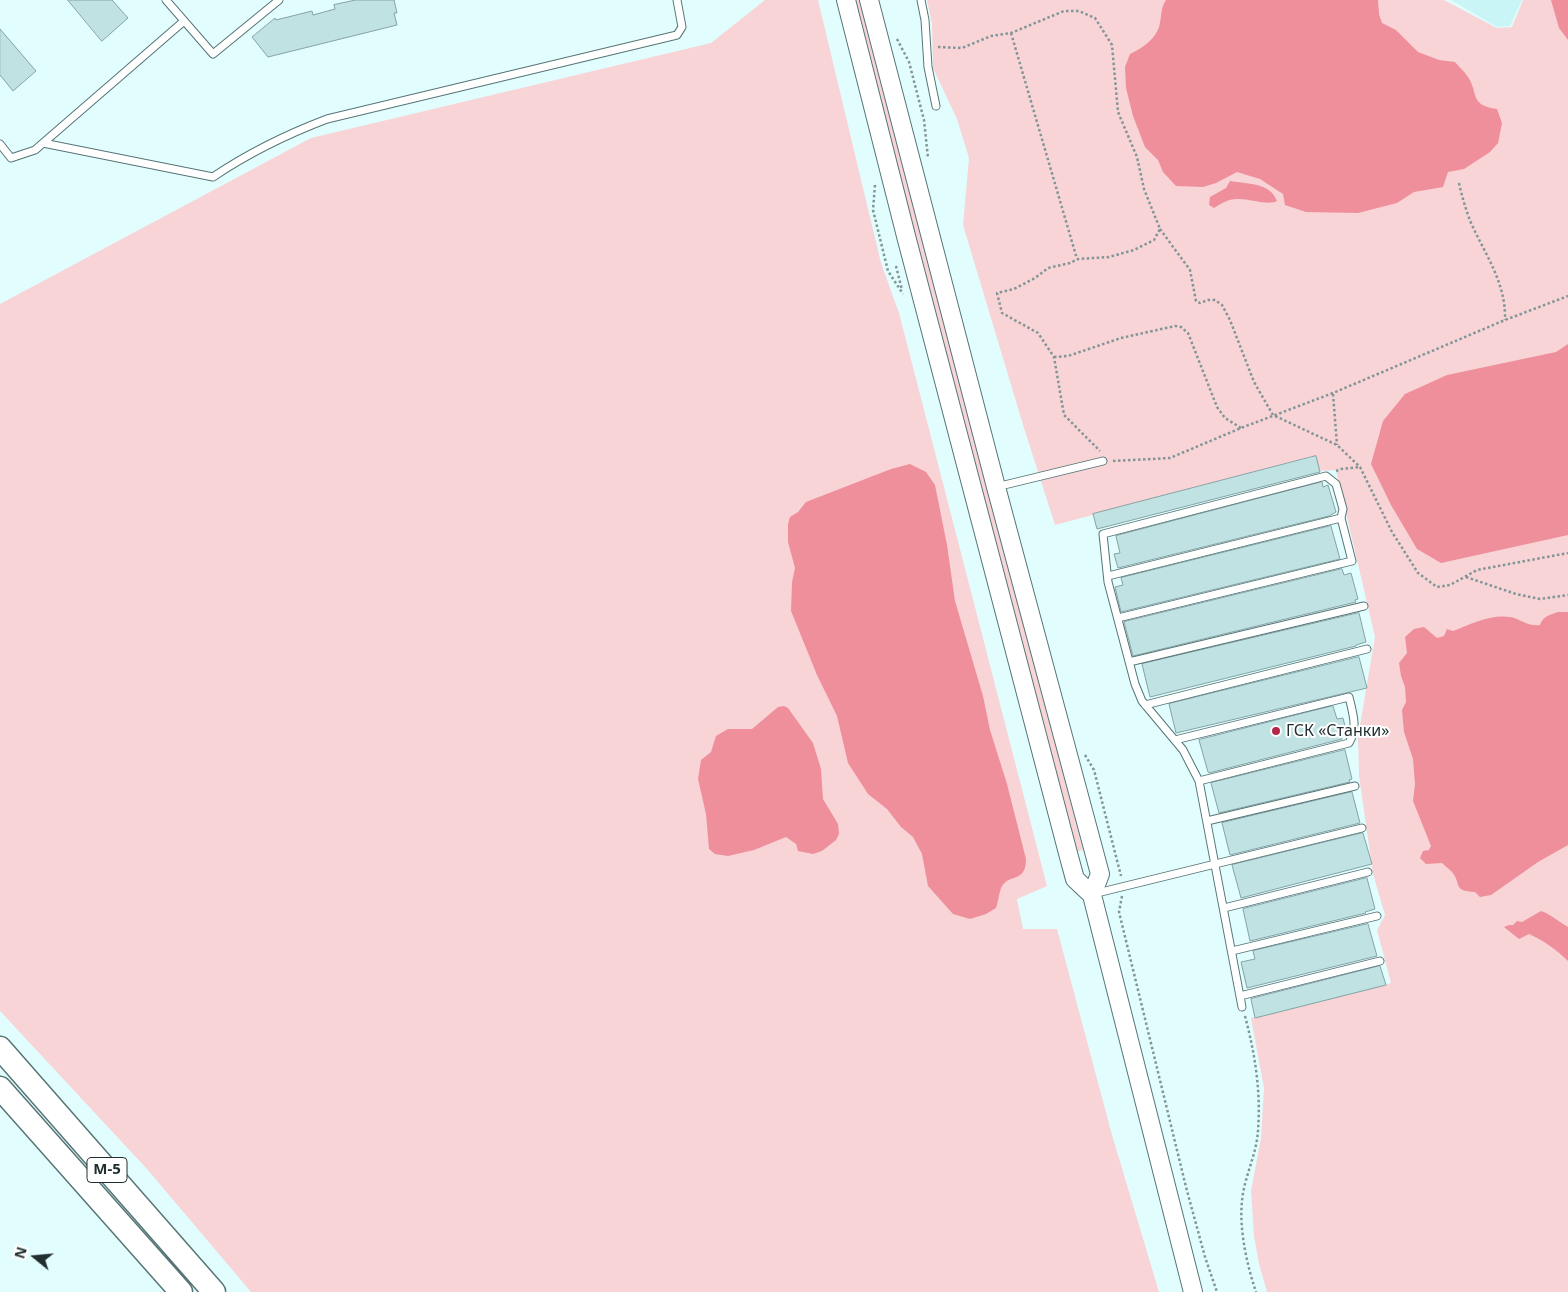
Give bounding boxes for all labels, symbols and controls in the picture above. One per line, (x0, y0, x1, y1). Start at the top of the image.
place label: ГСК «Станки» (1286, 721, 1389, 741)
marker: ГСК «Станки» (1270, 725, 1282, 737)
road number: М-5 (87, 1158, 127, 1182)
north arrow (10, 1232, 60, 1282)
text: N (9, 1244, 31, 1261)

